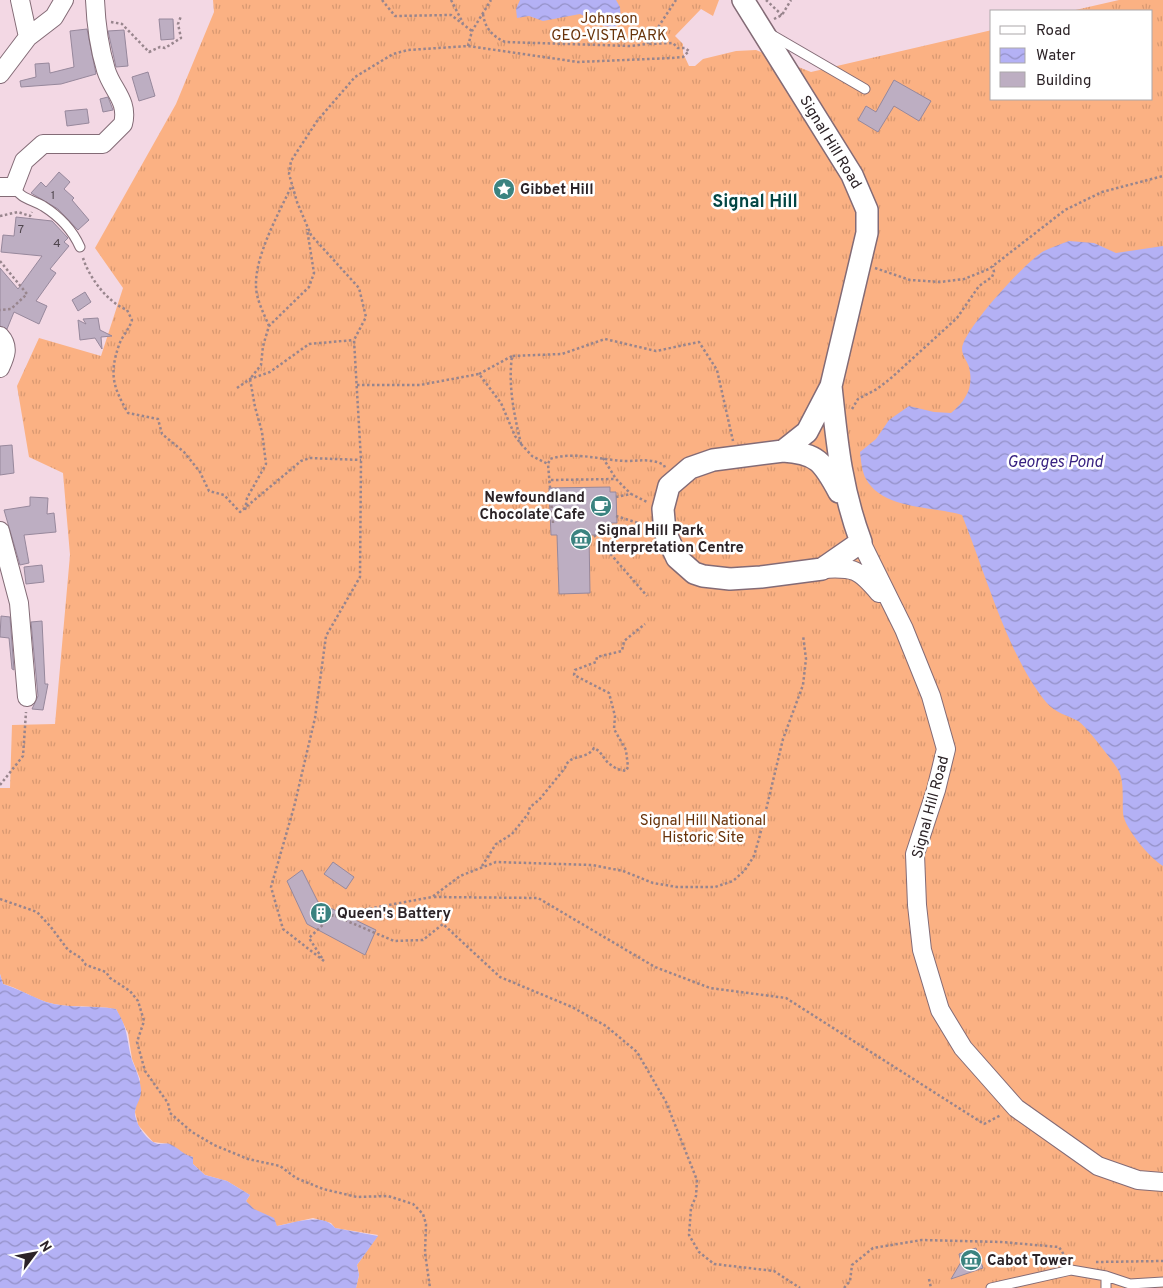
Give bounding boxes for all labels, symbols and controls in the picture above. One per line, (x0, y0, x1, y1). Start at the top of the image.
park label: Johnson GEO-VISTA PARK (551, 10, 667, 46)
legend (990, 10, 1153, 100)
text: Road (1036, 22, 1071, 41)
text: Water (1036, 47, 1076, 66)
text: Building (1036, 72, 1091, 91)
street label: Signal Hill Road (794, 93, 865, 193)
place icon: Gibbet Hill (492, 177, 516, 201)
place label: Gibbet Hill (520, 181, 594, 200)
house number: 1 (51, 188, 55, 204)
district label: Signal Hill (712, 191, 798, 214)
house number: 7 (18, 222, 24, 238)
house number: 4 (53, 236, 61, 252)
water label: Georges Pond (1007, 453, 1104, 473)
place label: Newfoundland Chocolate Cafe (479, 489, 585, 525)
cafe icon: Newfoundland Chocolate Cafe (589, 494, 613, 518)
place label: Signal Hill Park Interpretation Centre (597, 522, 744, 558)
museum icon: Signal Hill Park Interpretation Centre (569, 527, 593, 551)
street label: Signal Hill Road (909, 754, 954, 861)
park label: Signal Hill National Historic Site (640, 812, 766, 848)
building icon: Queen's Battery (309, 901, 333, 925)
place label: Queen's Battery (337, 905, 452, 924)
north arrow (10, 1228, 60, 1278)
text: N (35, 1238, 55, 1256)
museum icon: Cabot Tower (959, 1248, 983, 1272)
place label: Cabot Tower (987, 1252, 1074, 1271)

